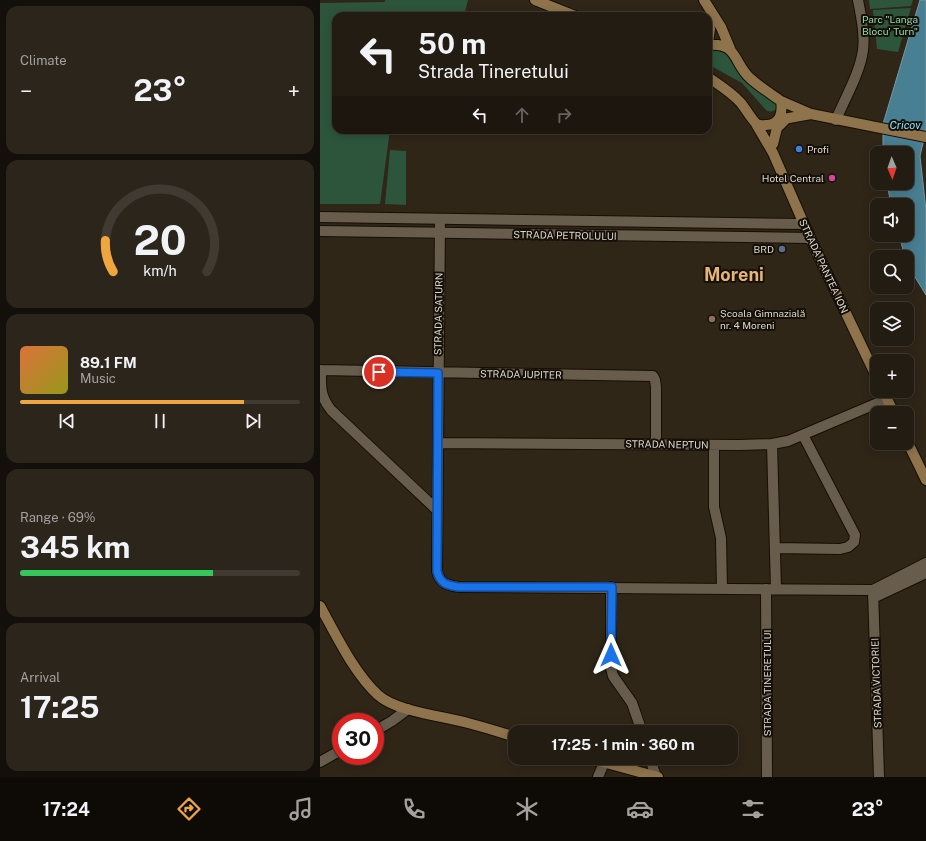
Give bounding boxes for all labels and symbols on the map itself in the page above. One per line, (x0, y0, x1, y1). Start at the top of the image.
park label: Parc "Langa Blocu' Turn" (862, 13, 918, 37)
water label: Cricov (889, 119, 921, 131)
place label: Profi (807, 143, 829, 155)
marker: Profi (794, 144, 804, 154)
north arrow (870, 146, 914, 190)
place label: Hotel Central (762, 172, 824, 184)
marker: Hotel Central (827, 173, 837, 183)
street label: STRADA PANTEA ION (797, 217, 851, 315)
street label: STRADA PETROLULUI (513, 228, 617, 242)
place label: BRD (754, 243, 774, 255)
marker: BRD (777, 244, 787, 254)
district label: Moreni (704, 264, 764, 285)
street label: STRADA SATURN (431, 273, 445, 355)
place label: Școala Gimnazială nr. 4 Moreni (720, 307, 805, 331)
marker: Școala Gimnazială nr. 4 Moreni (707, 314, 717, 324)
pin (362, 355, 396, 389)
street label: STRADA JUPITER (480, 367, 562, 381)
street label: STRADA NEPTUN (625, 437, 709, 451)
street label: STRADA TINERETULUI (761, 630, 773, 736)
position arrow (590, 634, 632, 676)
street label: STRADA VICTORIEI (868, 638, 884, 728)
speed limit sign: 30 (332, 713, 384, 765)

